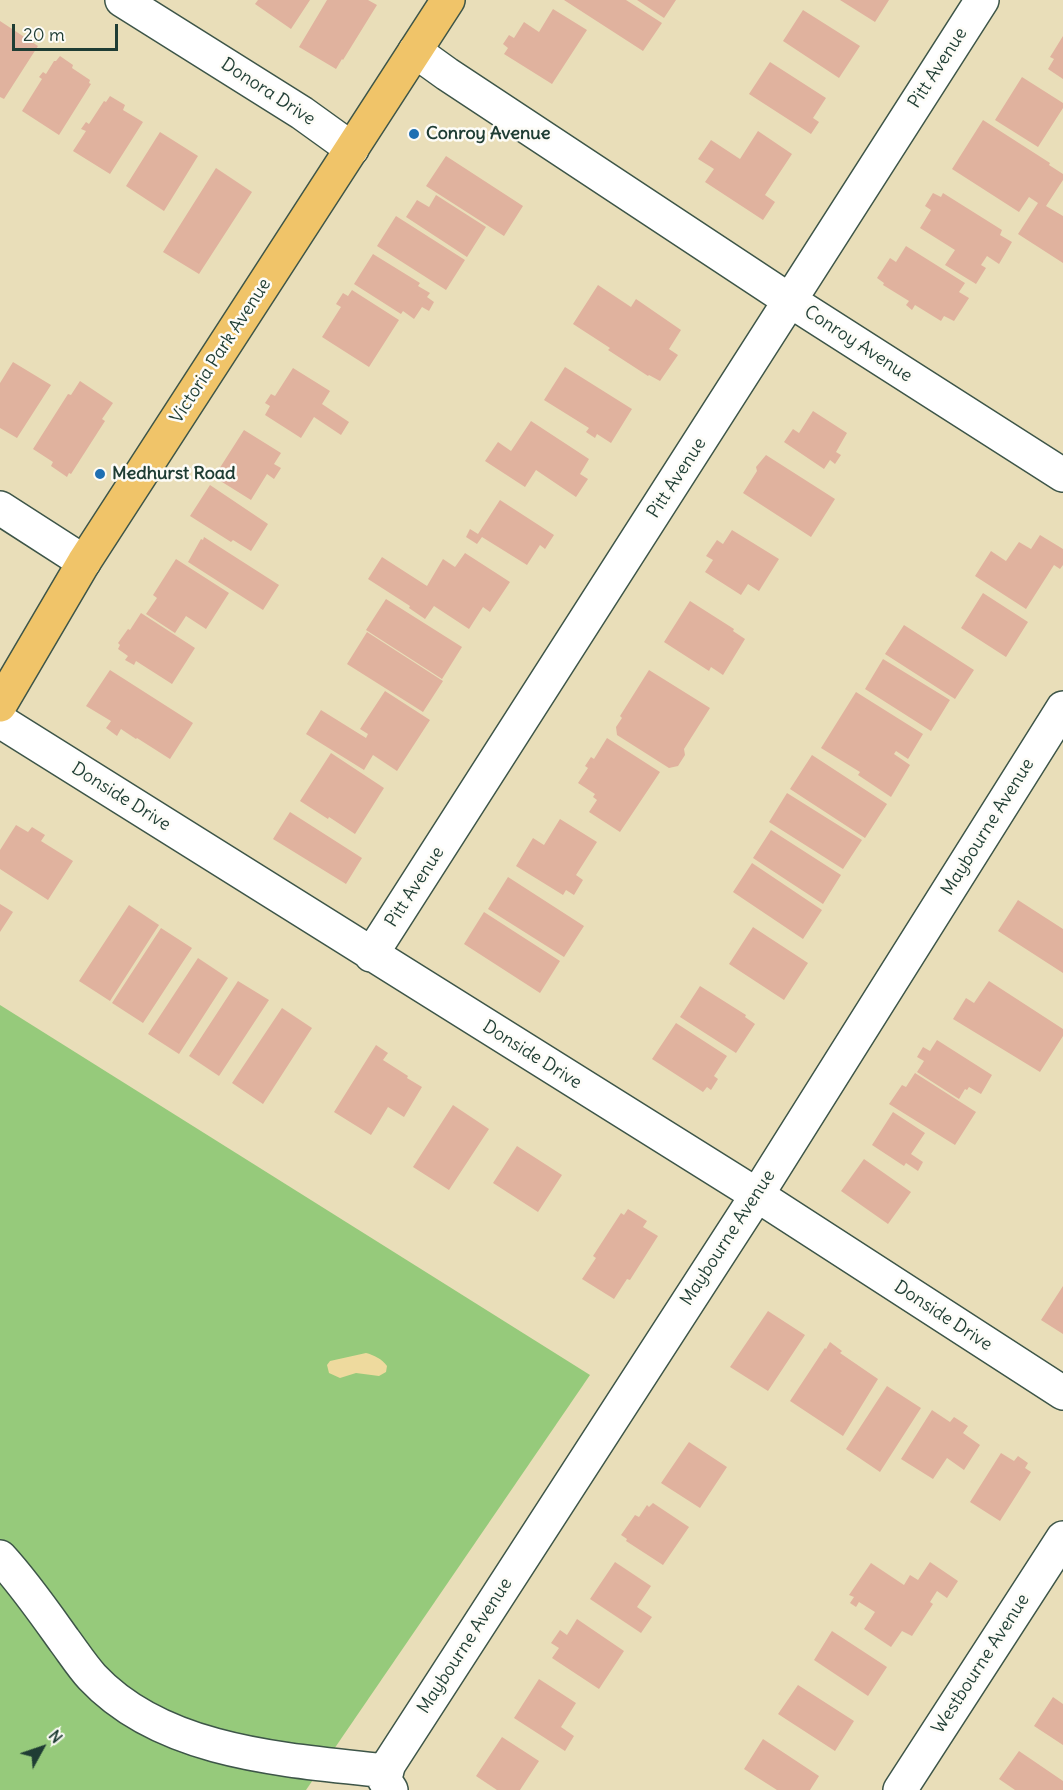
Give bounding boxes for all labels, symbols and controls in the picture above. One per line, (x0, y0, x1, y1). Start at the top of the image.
scale bar (15, 12, 122, 50)
text: 20 m (23, 23, 65, 46)
street label: Pitt Avenue (904, 24, 972, 112)
street label: Donora Drive (217, 54, 319, 130)
place label: Conroy Avenue (426, 123, 550, 145)
marker: Conroy Avenue (407, 127, 421, 141)
street label: Victoria Park Avenue (166, 275, 276, 427)
street label: Conroy Avenue (800, 301, 916, 387)
street label: Pitt Avenue (643, 434, 711, 522)
place label: Medhurst Road (112, 463, 236, 485)
marker: Medhurst Road (93, 467, 107, 481)
street label: Maybourne Avenue (937, 754, 1039, 900)
street label: Donside Drive (68, 758, 174, 836)
street label: Pitt Avenue (381, 843, 449, 931)
street label: Donside Drive (479, 1016, 585, 1094)
street label: Maybourne Avenue (676, 1166, 780, 1310)
street label: Donside Drive (890, 1276, 996, 1356)
street label: Maybourne Avenue (413, 1574, 517, 1718)
street label: Westbourne Avenue (928, 1590, 1034, 1738)
north arrow (12, 1718, 72, 1778)
text: N (45, 1726, 67, 1747)

